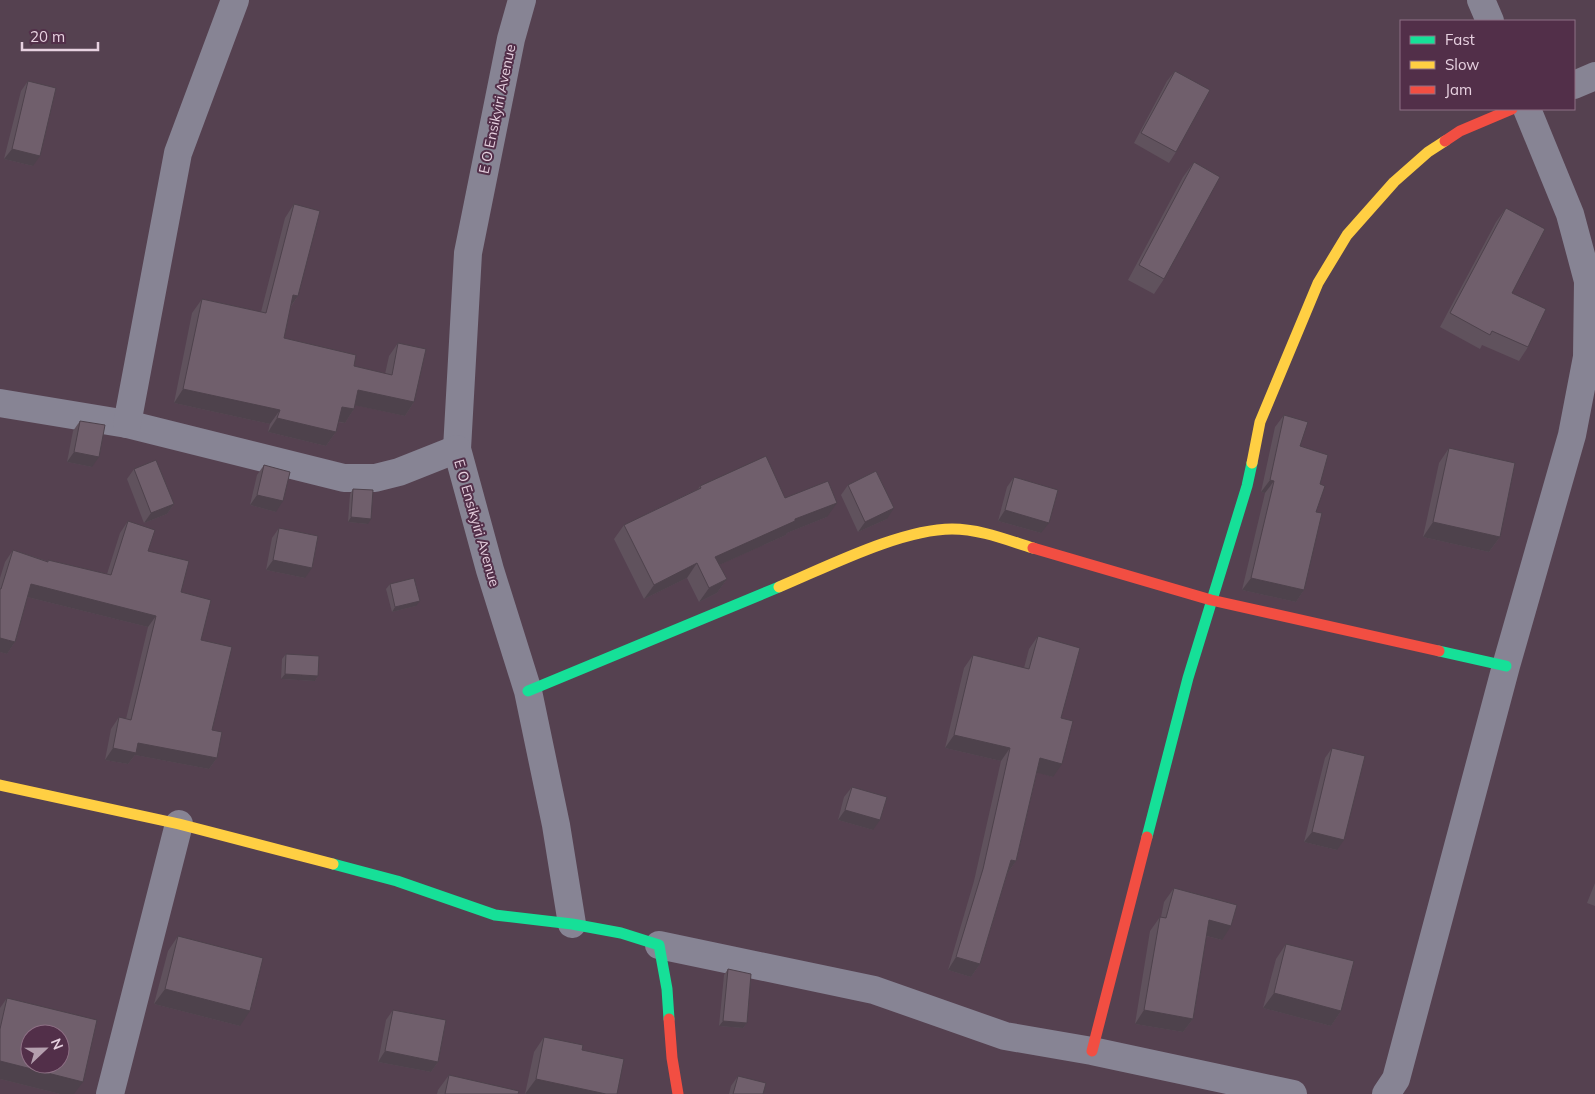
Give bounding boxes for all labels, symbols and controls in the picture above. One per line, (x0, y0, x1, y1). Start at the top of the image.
scale bar (22, 20, 99, 52)
legend (1400, 20, 1575, 110)
text: 20 m (30, 27, 65, 46)
text: Fast (1445, 30, 1475, 49)
street label: E O Ensikyiri Avenue (475, 43, 519, 175)
text: Slow (1445, 55, 1479, 74)
text: Jam (1445, 80, 1472, 99)
street label: E O Ensikyiri Avenue (450, 457, 504, 589)
north arrow (20, 1024, 70, 1074)
text: N (47, 1036, 67, 1052)

